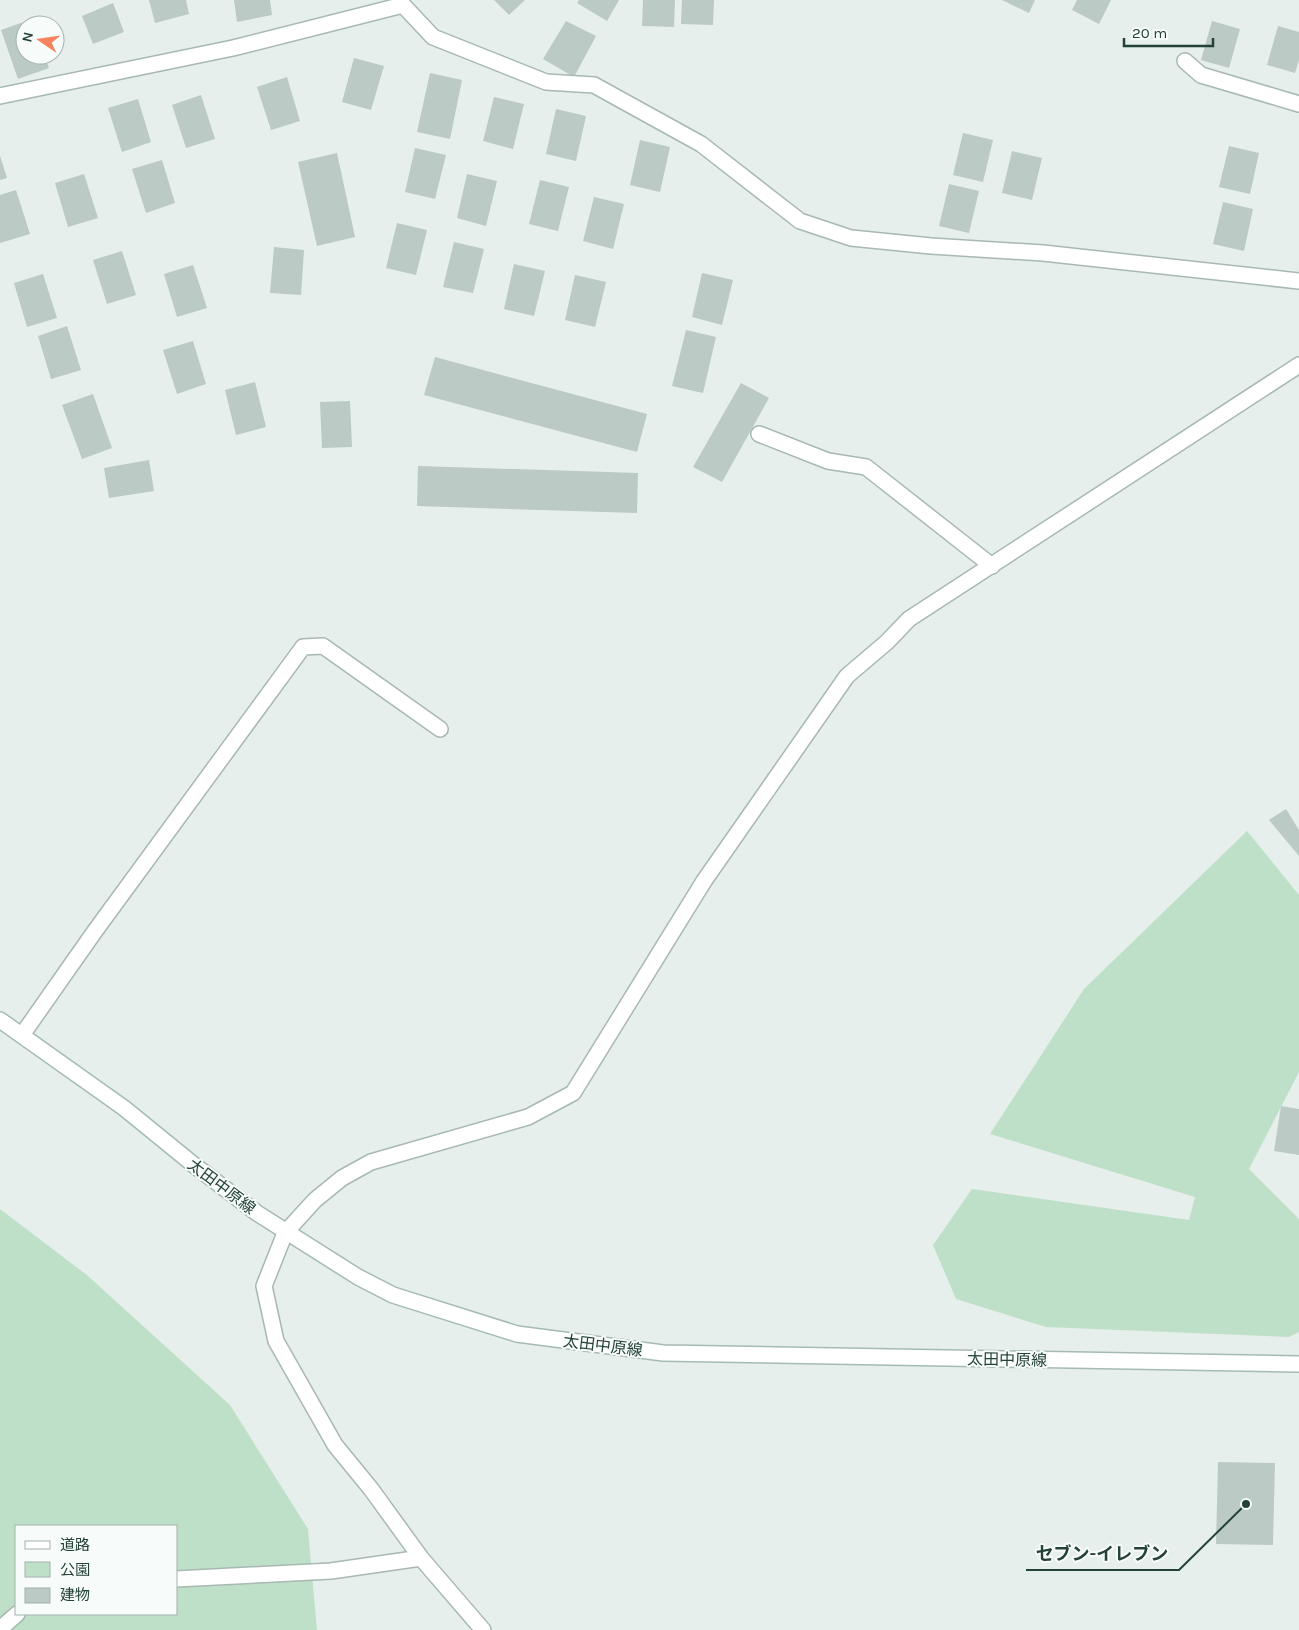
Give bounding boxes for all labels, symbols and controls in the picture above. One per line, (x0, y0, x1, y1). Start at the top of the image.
north arrow (15, 15, 65, 65)
scale bar (1124, 15, 1213, 47)
text: 20 m (1132, 24, 1167, 42)
text: N (18, 30, 37, 44)
street label: 太田中原線 (184, 1155, 259, 1218)
street label: 太田中原線 (562, 1331, 644, 1360)
street label: 太田中原線 (967, 1349, 1047, 1370)
legend (15, 1525, 178, 1615)
text: 道路 (60, 1536, 90, 1554)
callout: セブン-イレブン (1026, 1537, 1179, 1570)
text: セブン-イレブン (1036, 1543, 1168, 1565)
text: 公園 (60, 1561, 90, 1579)
text: 建物 (60, 1586, 90, 1604)

